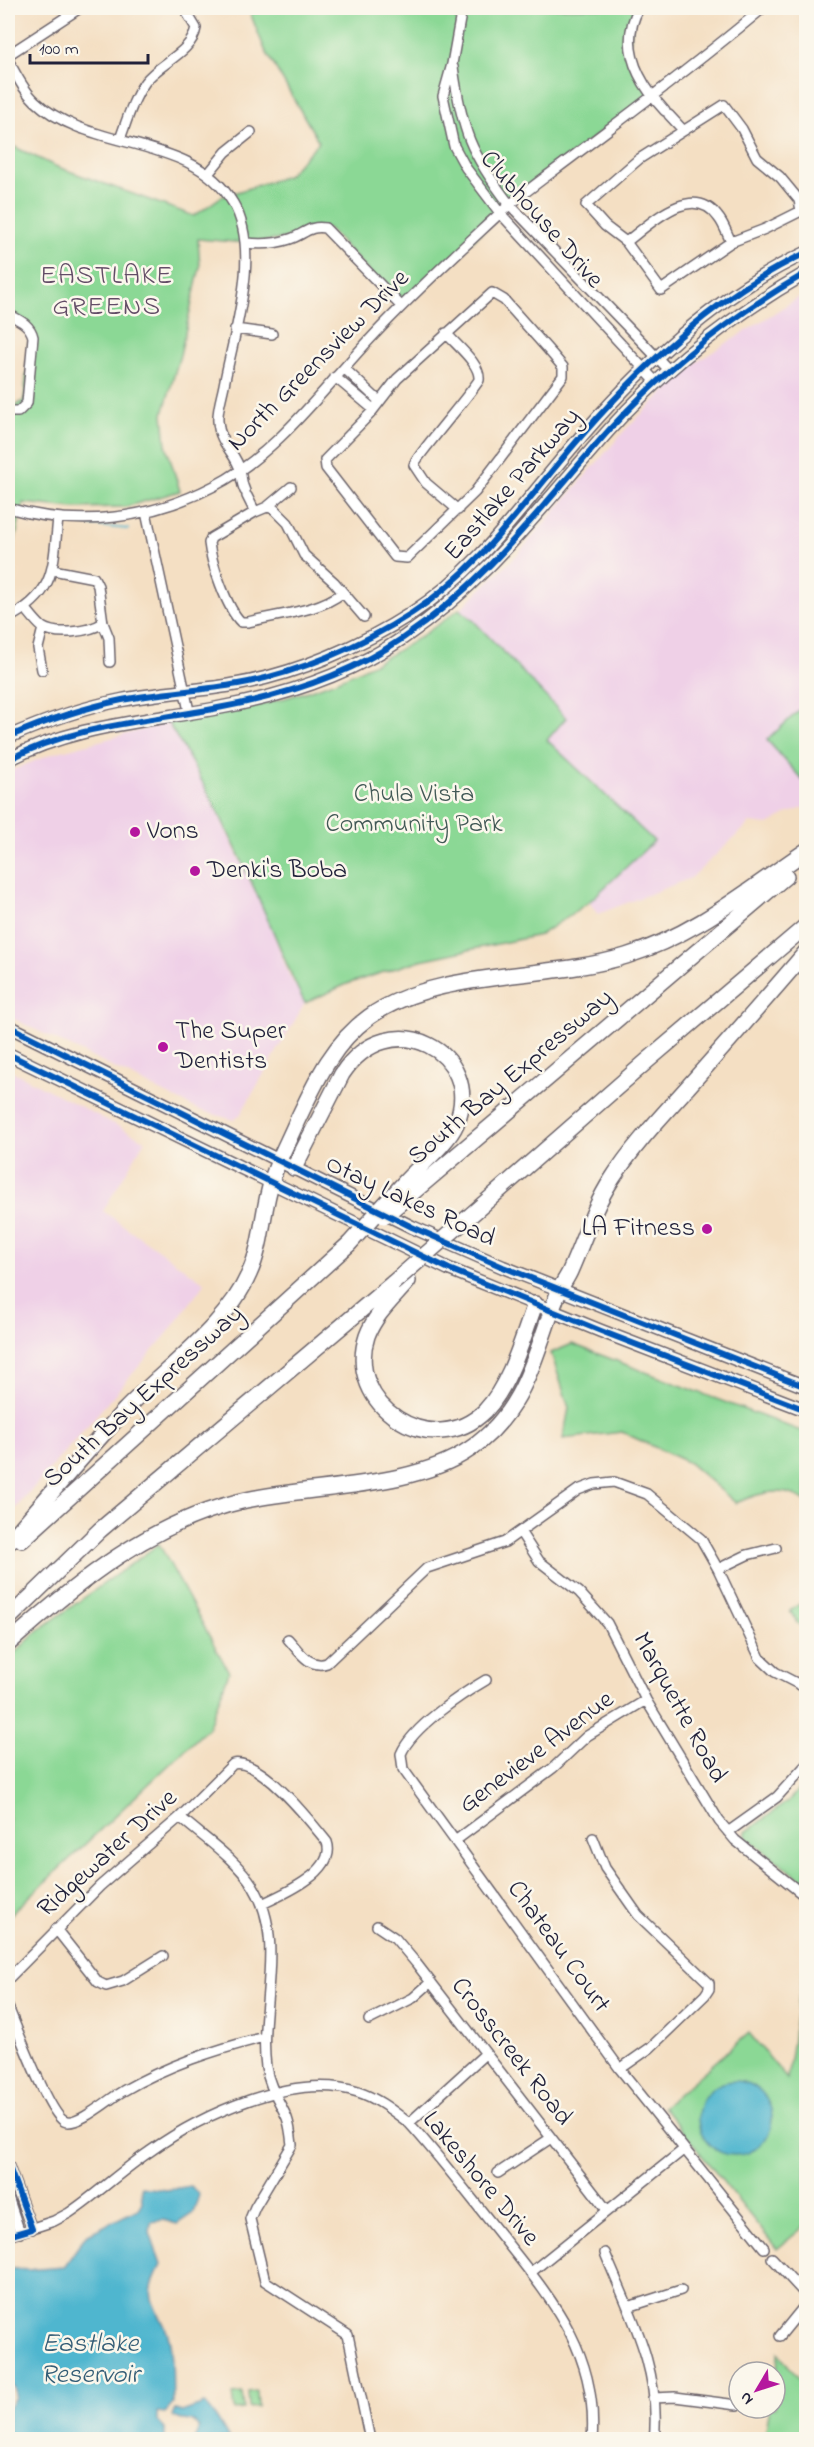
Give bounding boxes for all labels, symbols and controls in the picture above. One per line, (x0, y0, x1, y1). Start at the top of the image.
scale bar (30, 27, 148, 65)
text: 100 m (39, 37, 79, 63)
street label: Clubhouse Drive (470, 142, 612, 298)
district label: EASTLAKE GREENS (40, 257, 174, 327)
street label: North Greensview Drive (219, 261, 419, 461)
street label: Eastlake Parkway (436, 400, 590, 570)
park label: Chula Vista Community Park (325, 776, 503, 844)
place label: Vons (146, 813, 199, 851)
marker: Vons (128, 825, 142, 839)
place label: Denki's Boba (206, 852, 347, 890)
marker: Denki's Boba (188, 864, 202, 878)
street label: South Bay Expressway (400, 980, 622, 1176)
place label: The Super Dentists (174, 1013, 287, 1081)
marker: The Super Dentists (156, 1040, 170, 1054)
street label: Otay Lakes Road (319, 1146, 502, 1258)
place label: LA Fitness (582, 1210, 695, 1248)
marker: LA Fitness (700, 1222, 714, 1236)
street label: South Bay Expressway (35, 1296, 253, 1498)
street label: Marquette Road (622, 1626, 736, 1791)
street label: Genevieve Avenue (451, 1682, 623, 1824)
street label: Ridgewater Drive (29, 1780, 187, 1927)
street label: Chateau Court (497, 1873, 619, 2021)
street label: Crosscreek Road (441, 1970, 582, 2135)
street label: Lakeshore Drive (412, 2103, 548, 2255)
water label: Eastlake Reservoir (41, 2325, 143, 2395)
north arrow (727, 2360, 787, 2420)
text: N (734, 2386, 760, 2410)

